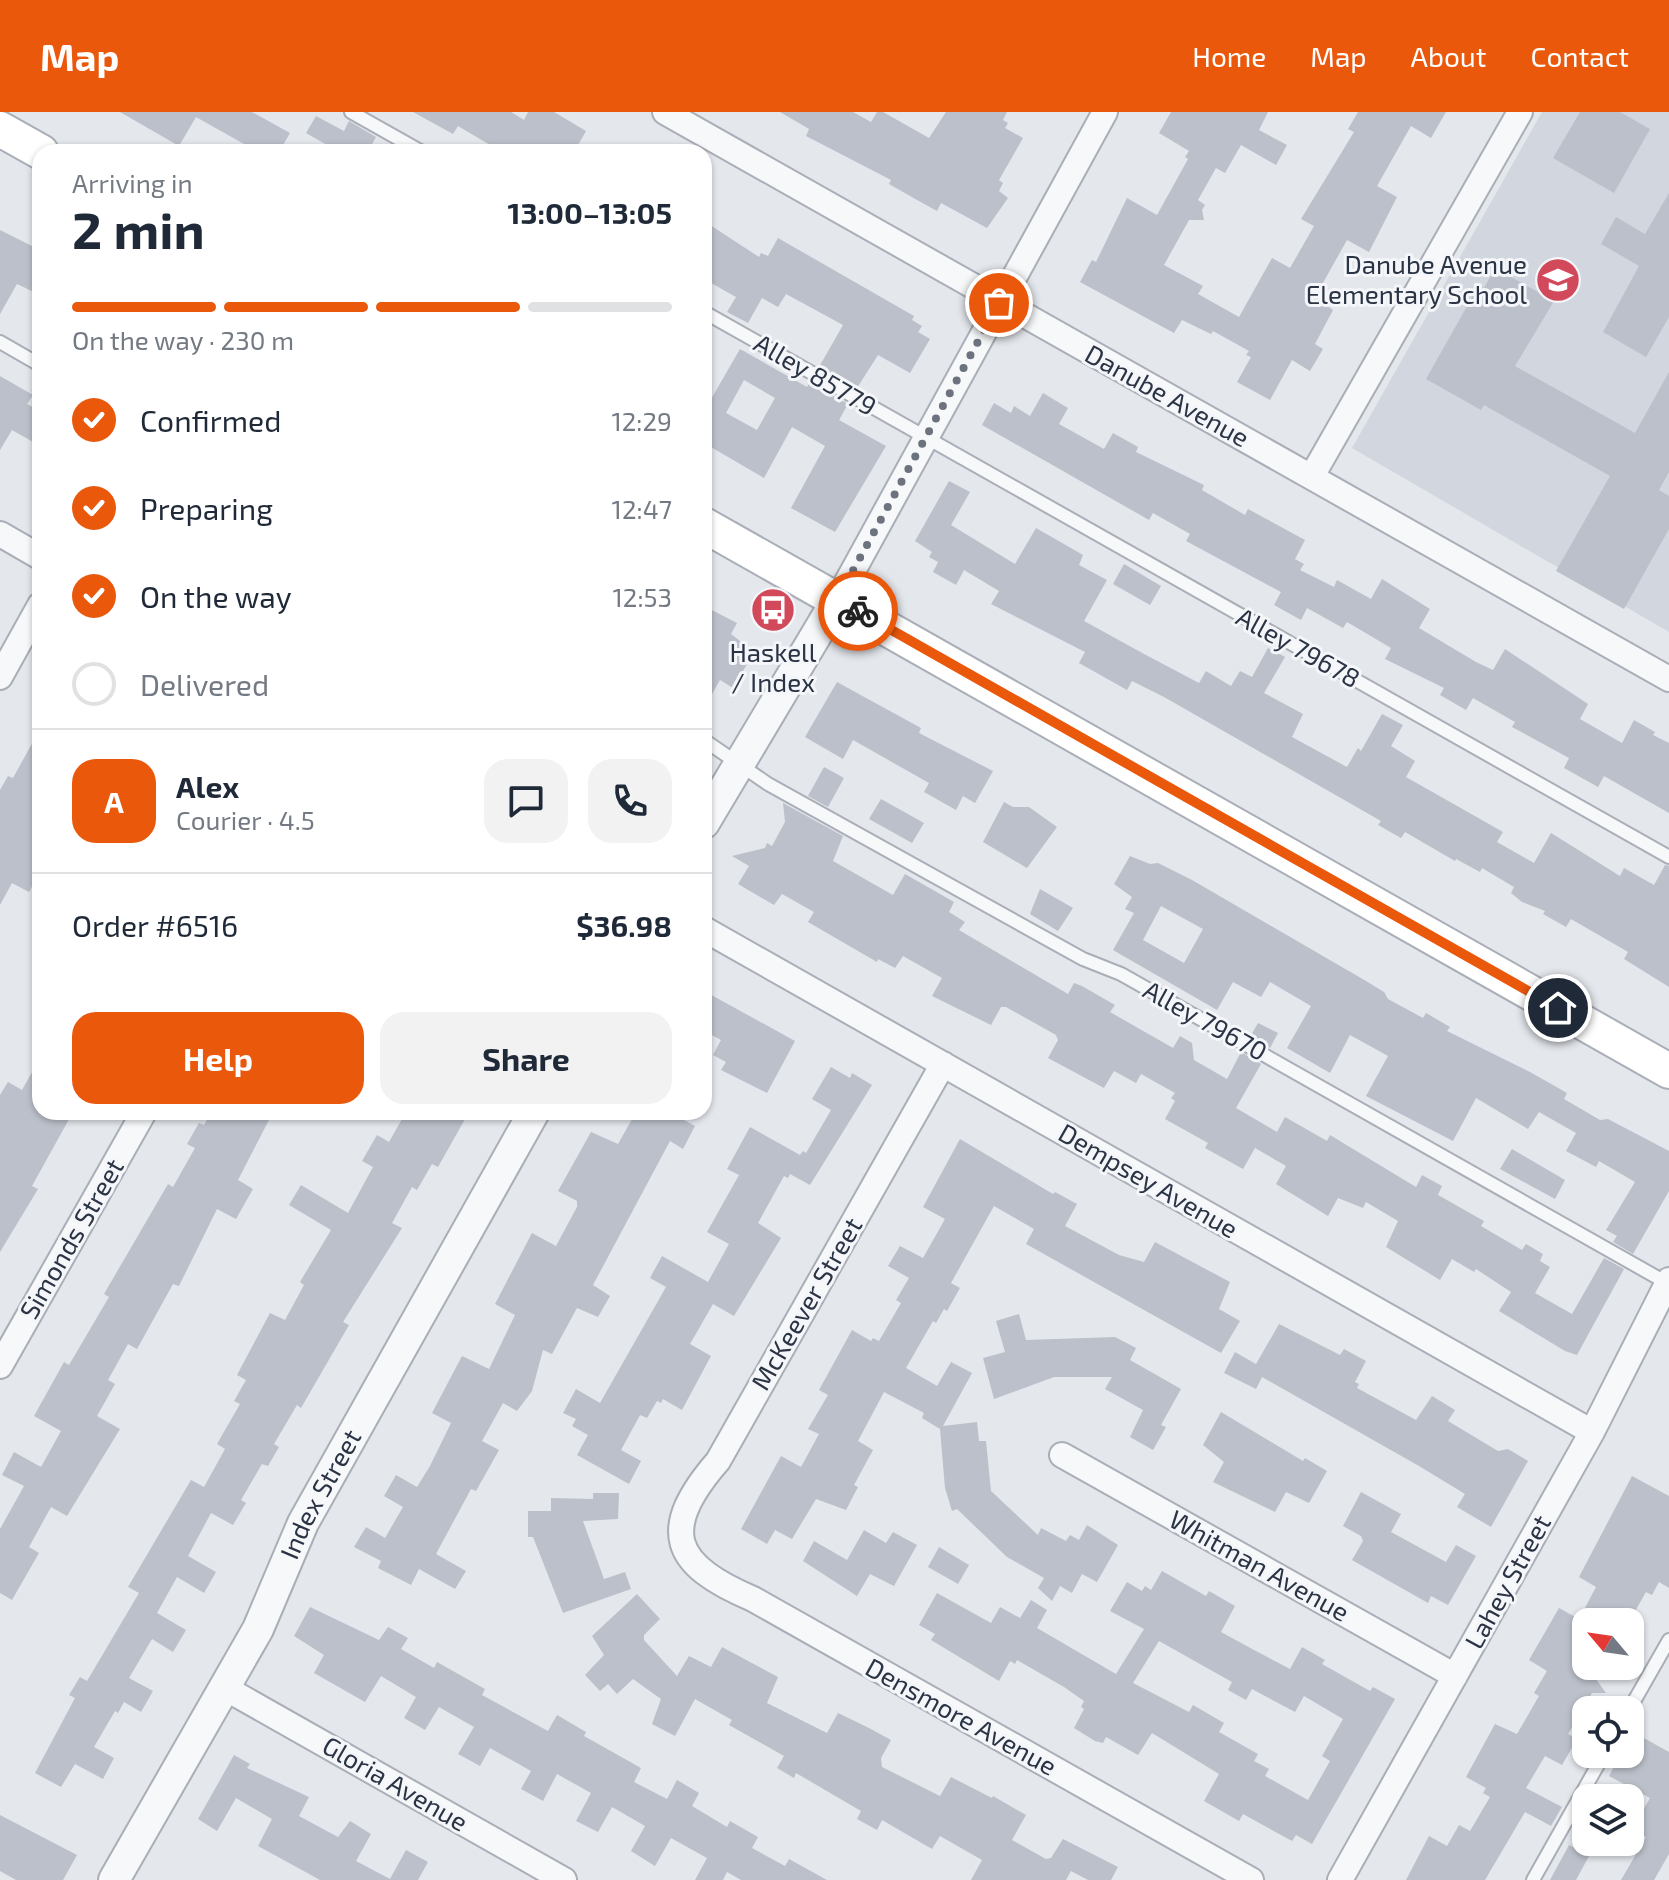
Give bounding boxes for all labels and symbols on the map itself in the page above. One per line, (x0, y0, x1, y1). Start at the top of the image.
place label: Danube Avenue Elementary School (1306, 248, 1527, 309)
school or university icon: Danube Avenue Elementary School (1534, 256, 1582, 304)
pin (965, 269, 1033, 337)
street label: Alley 85779 (749, 326, 882, 421)
street label: Danube Avenue (1080, 337, 1255, 452)
courier (818, 571, 898, 651)
bus stop icon: Haskell / Index (749, 586, 797, 634)
street label: Alley 79678 (1231, 600, 1366, 693)
place label: Haskell / Index (729, 636, 817, 697)
street label: Alley 79670 (1139, 973, 1273, 1066)
pin (1524, 974, 1592, 1042)
street label: Dempsey Avenue (1054, 1116, 1244, 1244)
street label: Simonds Street (12, 1153, 129, 1324)
street label: McKeever Street (744, 1211, 868, 1395)
street label: Index Street (273, 1423, 367, 1563)
street label: Whitman Avenue (1164, 1503, 1355, 1627)
street label: Lahey Street (1457, 1509, 1556, 1653)
north arrow (1572, 1608, 1644, 1680)
street label: Densmore Avenue (861, 1650, 1063, 1781)
street label: Gloria Avenue (318, 1729, 474, 1837)

